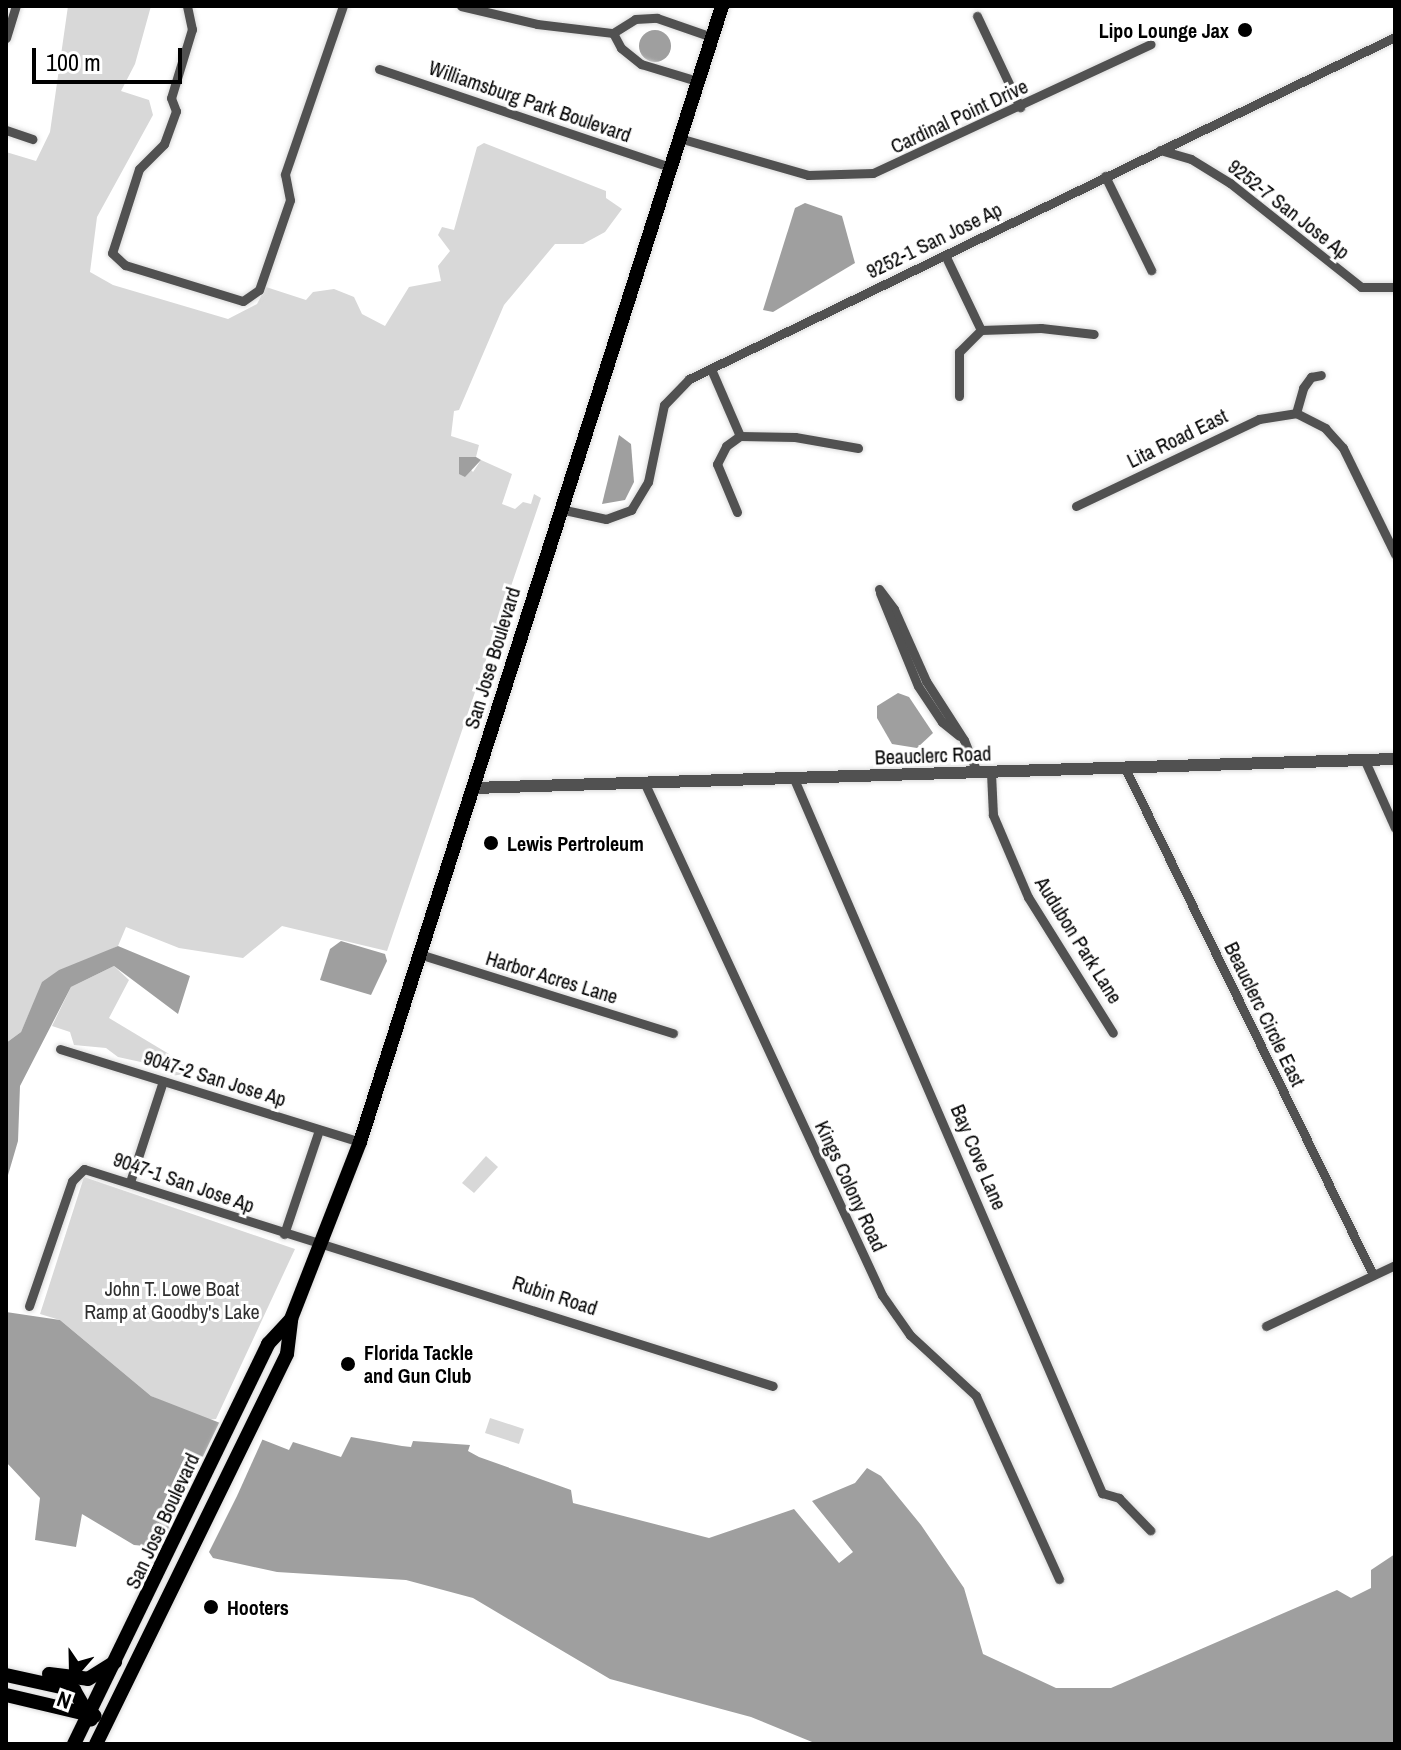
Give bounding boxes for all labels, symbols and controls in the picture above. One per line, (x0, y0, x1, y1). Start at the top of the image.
place label: Lipo Lounge Jax (1099, 18, 1229, 42)
marker: Lipo Lounge Jax (1236, 21, 1254, 39)
scale bar (36, 32, 186, 82)
text: 100 m (46, 46, 101, 78)
street label: Williamsburg Park Boulevard (426, 55, 634, 147)
street label: Cardinal Point Drive (887, 74, 1031, 158)
street label: 9252-7 San Jose Ap (1223, 154, 1355, 264)
street label: 9252-1 San Jose Ap (862, 197, 1006, 283)
street label: Lita Road East (1123, 403, 1231, 473)
street label: San Jose Boulevard (459, 584, 525, 732)
street label: Beauclerc Road (874, 741, 992, 769)
place label: Lewis Pertroleum (507, 831, 644, 855)
marker: Lewis Pertroleum (482, 834, 500, 852)
street label: Audubon Park Lane (1030, 872, 1128, 1008)
street label: Beauclerc Circle East (1220, 938, 1310, 1090)
street label: Harbor Acres Lane (483, 945, 621, 1009)
street label: 9047-2 San Jose Ap (140, 1045, 290, 1111)
street label: Bay Cove Lane (946, 1101, 1012, 1213)
street label: Kings Colony Road (810, 1117, 892, 1255)
street label: 9047-1 San Jose Ap (110, 1146, 258, 1218)
street label: Rubin Road (510, 1270, 600, 1320)
park label: John T. Lowe Boat Ramp at Goodby's Lake (84, 1276, 260, 1323)
place label: Florida Tackle and Gun Club (364, 1340, 473, 1387)
marker: Florida Tackle and Gun Club (339, 1355, 357, 1373)
street label: San Jose Boulevard (120, 1449, 204, 1593)
place label: Hooters (227, 1595, 289, 1619)
marker: Hooters (202, 1598, 220, 1616)
north arrow (32, 1638, 112, 1718)
text: N (53, 1684, 75, 1717)

